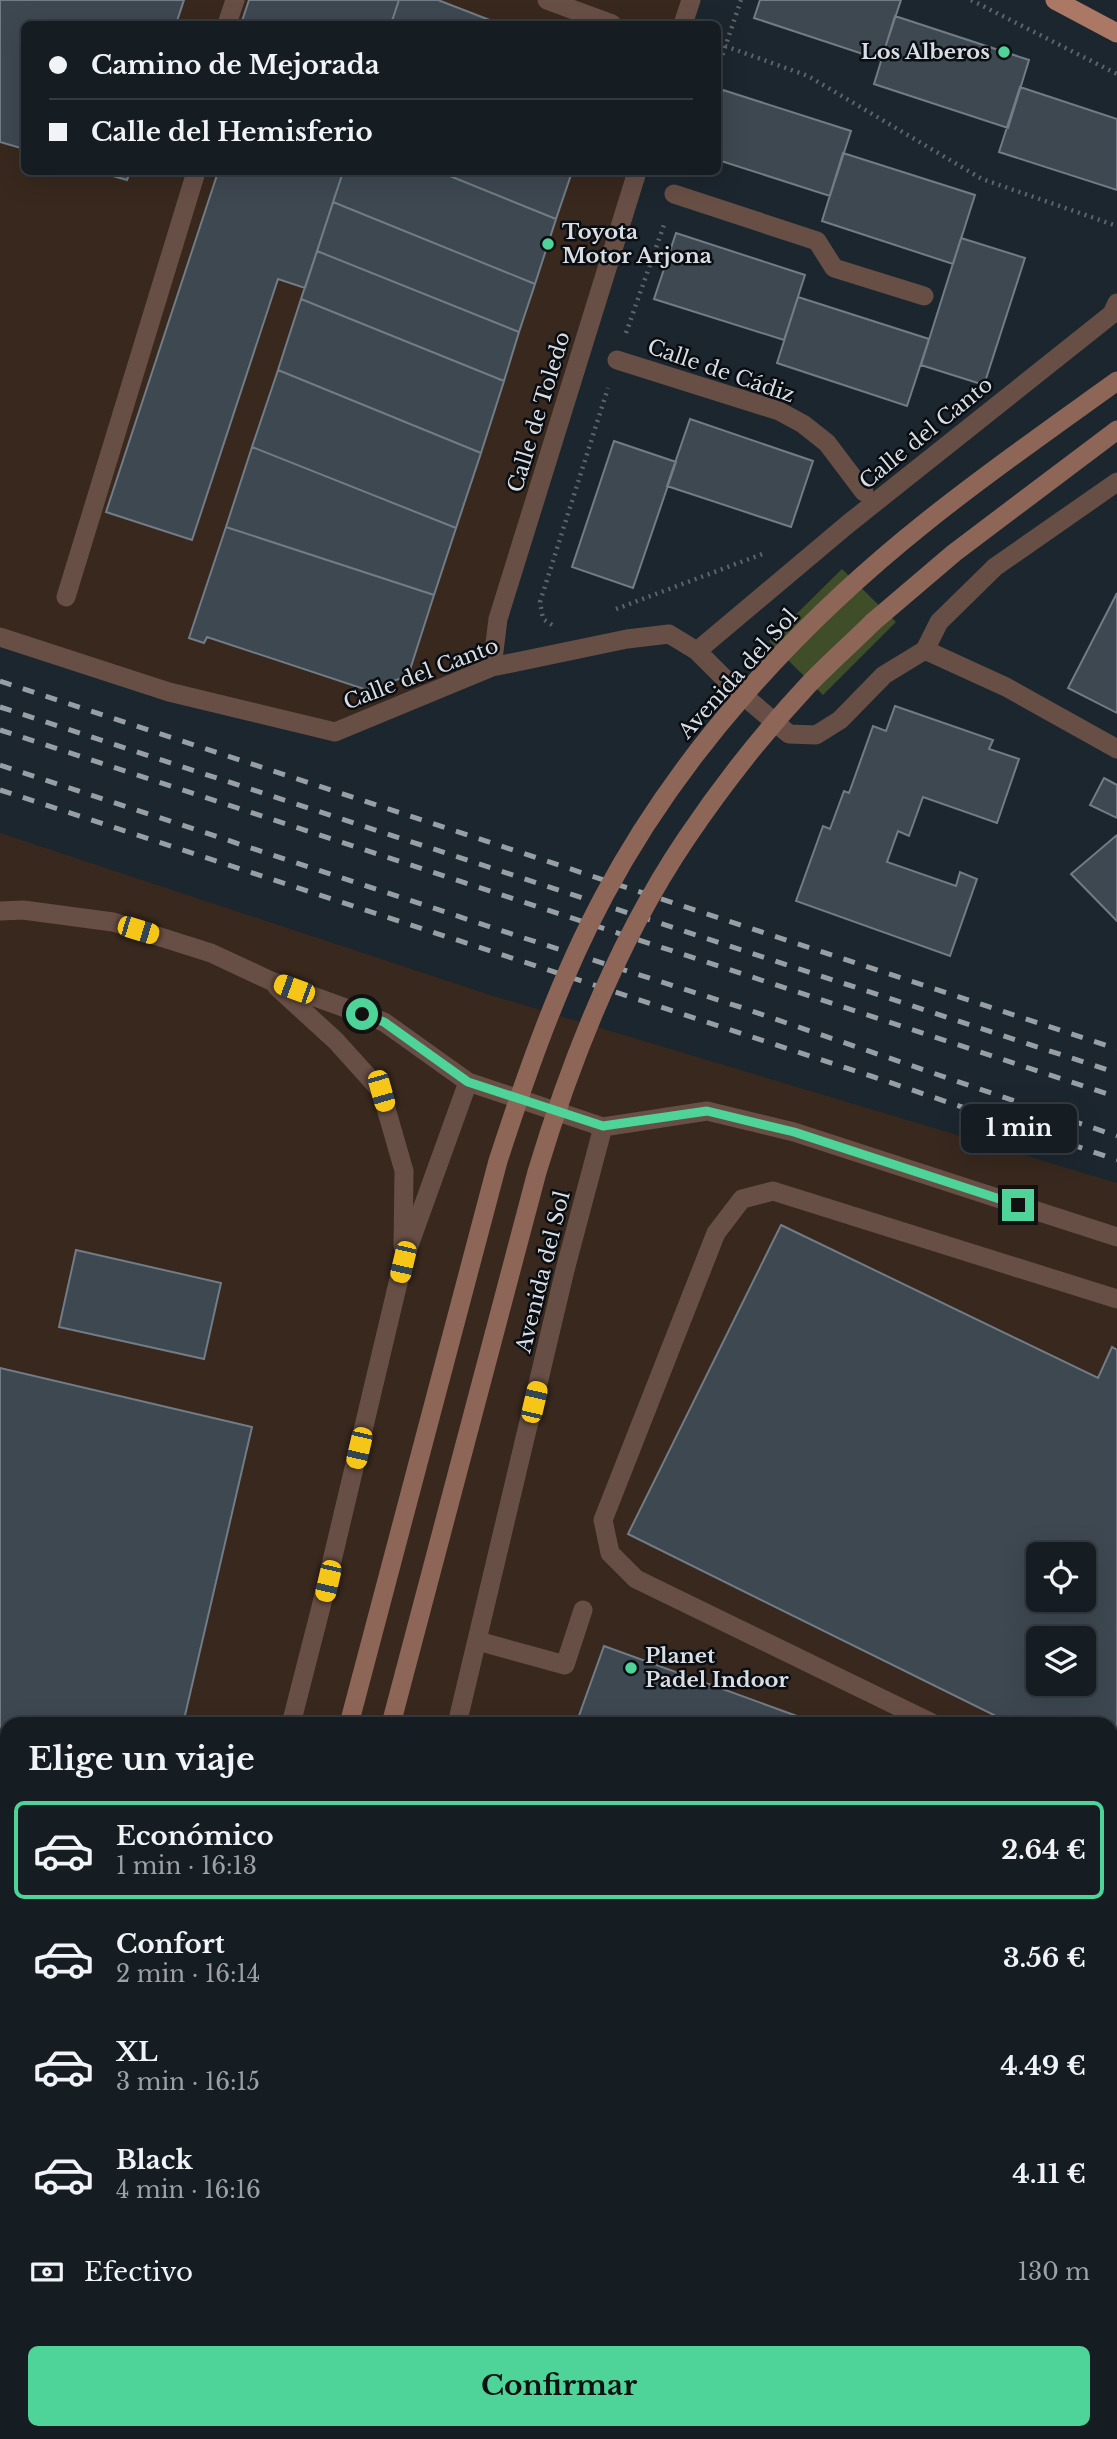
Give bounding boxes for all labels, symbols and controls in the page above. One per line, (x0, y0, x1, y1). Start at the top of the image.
place label: Los Alberos (861, 39, 990, 65)
marker: Los Alberos (996, 44, 1012, 60)
text: Camino de Mejorada (91, 49, 380, 81)
text: Calle del Hemisferio (91, 116, 373, 148)
place label: Toyota Motor Arjona (562, 219, 712, 269)
marker: Toyota Motor Arjona (540, 236, 556, 252)
street label: Calle de Toledo (502, 328, 576, 496)
street label: Calle de Cádiz (644, 334, 798, 408)
street label: Calle del Canto (854, 371, 998, 495)
street label: Avenida del Sol (672, 604, 803, 745)
street label: Calle del Canto (340, 632, 502, 716)
car (115, 914, 162, 946)
car (271, 972, 318, 1006)
route start (346, 998, 378, 1030)
car (366, 1068, 397, 1114)
callout: 1 min (960, 1104, 1076, 1152)
text: 1 min (986, 1114, 1052, 1142)
street label: Avenida del Sol (510, 1188, 576, 1357)
route end (1002, 1189, 1034, 1221)
car (389, 1239, 418, 1285)
car (520, 1379, 549, 1425)
car (345, 1425, 374, 1471)
map controls (1026, 1542, 1096, 1696)
button: locate (1026, 1542, 1096, 1612)
car (314, 1558, 343, 1604)
button: layers (1026, 1626, 1096, 1696)
place label: Planet Padel Indoor (645, 1643, 789, 1693)
marker: Planet Padel Indoor (623, 1660, 639, 1676)
text: Elige un viaje (28, 1739, 255, 1779)
icon: car (32, 1819, 95, 1882)
text: Económico (116, 1820, 274, 1852)
text: 2.64 € (1001, 1834, 1086, 1866)
text: 1 min · 16:13 (116, 1852, 257, 1880)
icon: car (32, 1927, 95, 1990)
text: Confort (116, 1928, 225, 1960)
text: 3.56 € (1003, 1942, 1086, 1974)
text: 2 min · 16:14 (116, 1960, 260, 1988)
icon: car (32, 2035, 95, 2098)
text: XL (116, 2036, 158, 2068)
text: 4.49 € (1000, 2050, 1086, 2082)
text: 3 min · 16:15 (116, 2068, 260, 2096)
icon: car (32, 2143, 95, 2206)
text: Black (116, 2144, 193, 2176)
text: 4.11 € (1013, 2158, 1086, 2190)
text: 4 min · 16:16 (116, 2176, 261, 2204)
icon: cash (28, 2253, 66, 2291)
text: Efectivo (84, 2256, 193, 2288)
text: 130 m (1018, 2258, 1090, 2286)
button: Confirmar (28, 2346, 1090, 2426)

